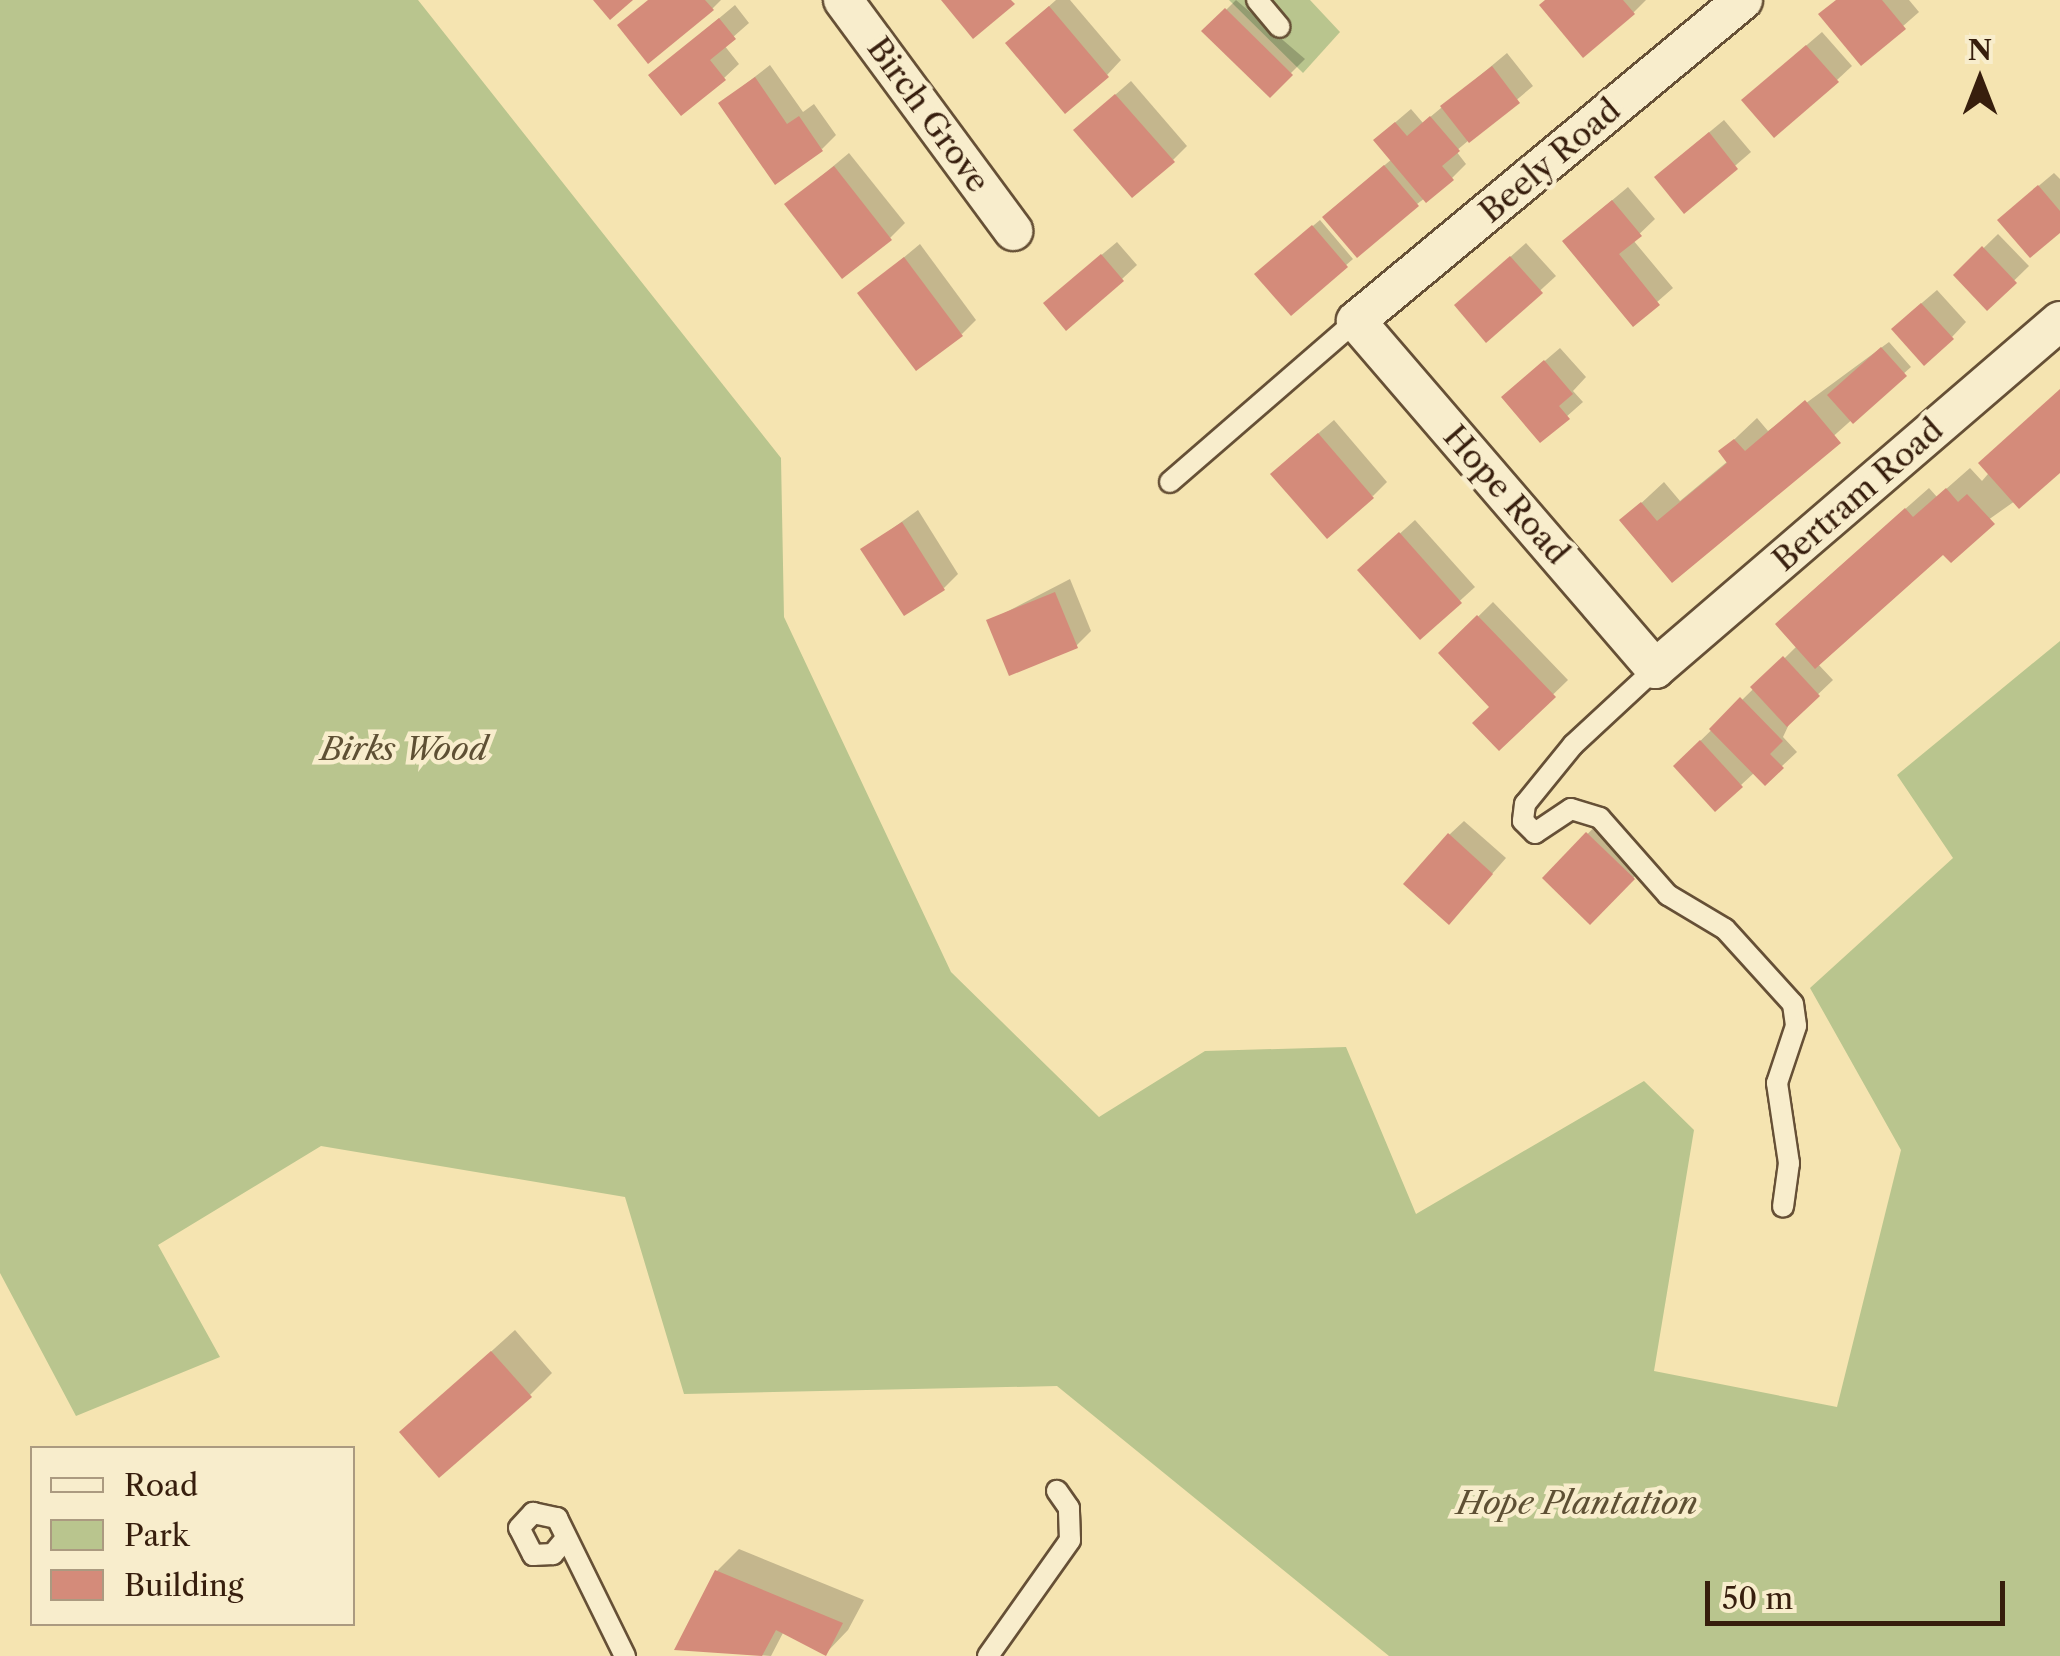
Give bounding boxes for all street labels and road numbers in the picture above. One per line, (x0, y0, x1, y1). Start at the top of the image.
street label: Birch Grove (859, 30, 997, 200)
street label: Beely Road (1471, 91, 1629, 231)
street label: Bertram Road (1765, 411, 1951, 579)
street label: Hope Road (1435, 418, 1577, 572)

